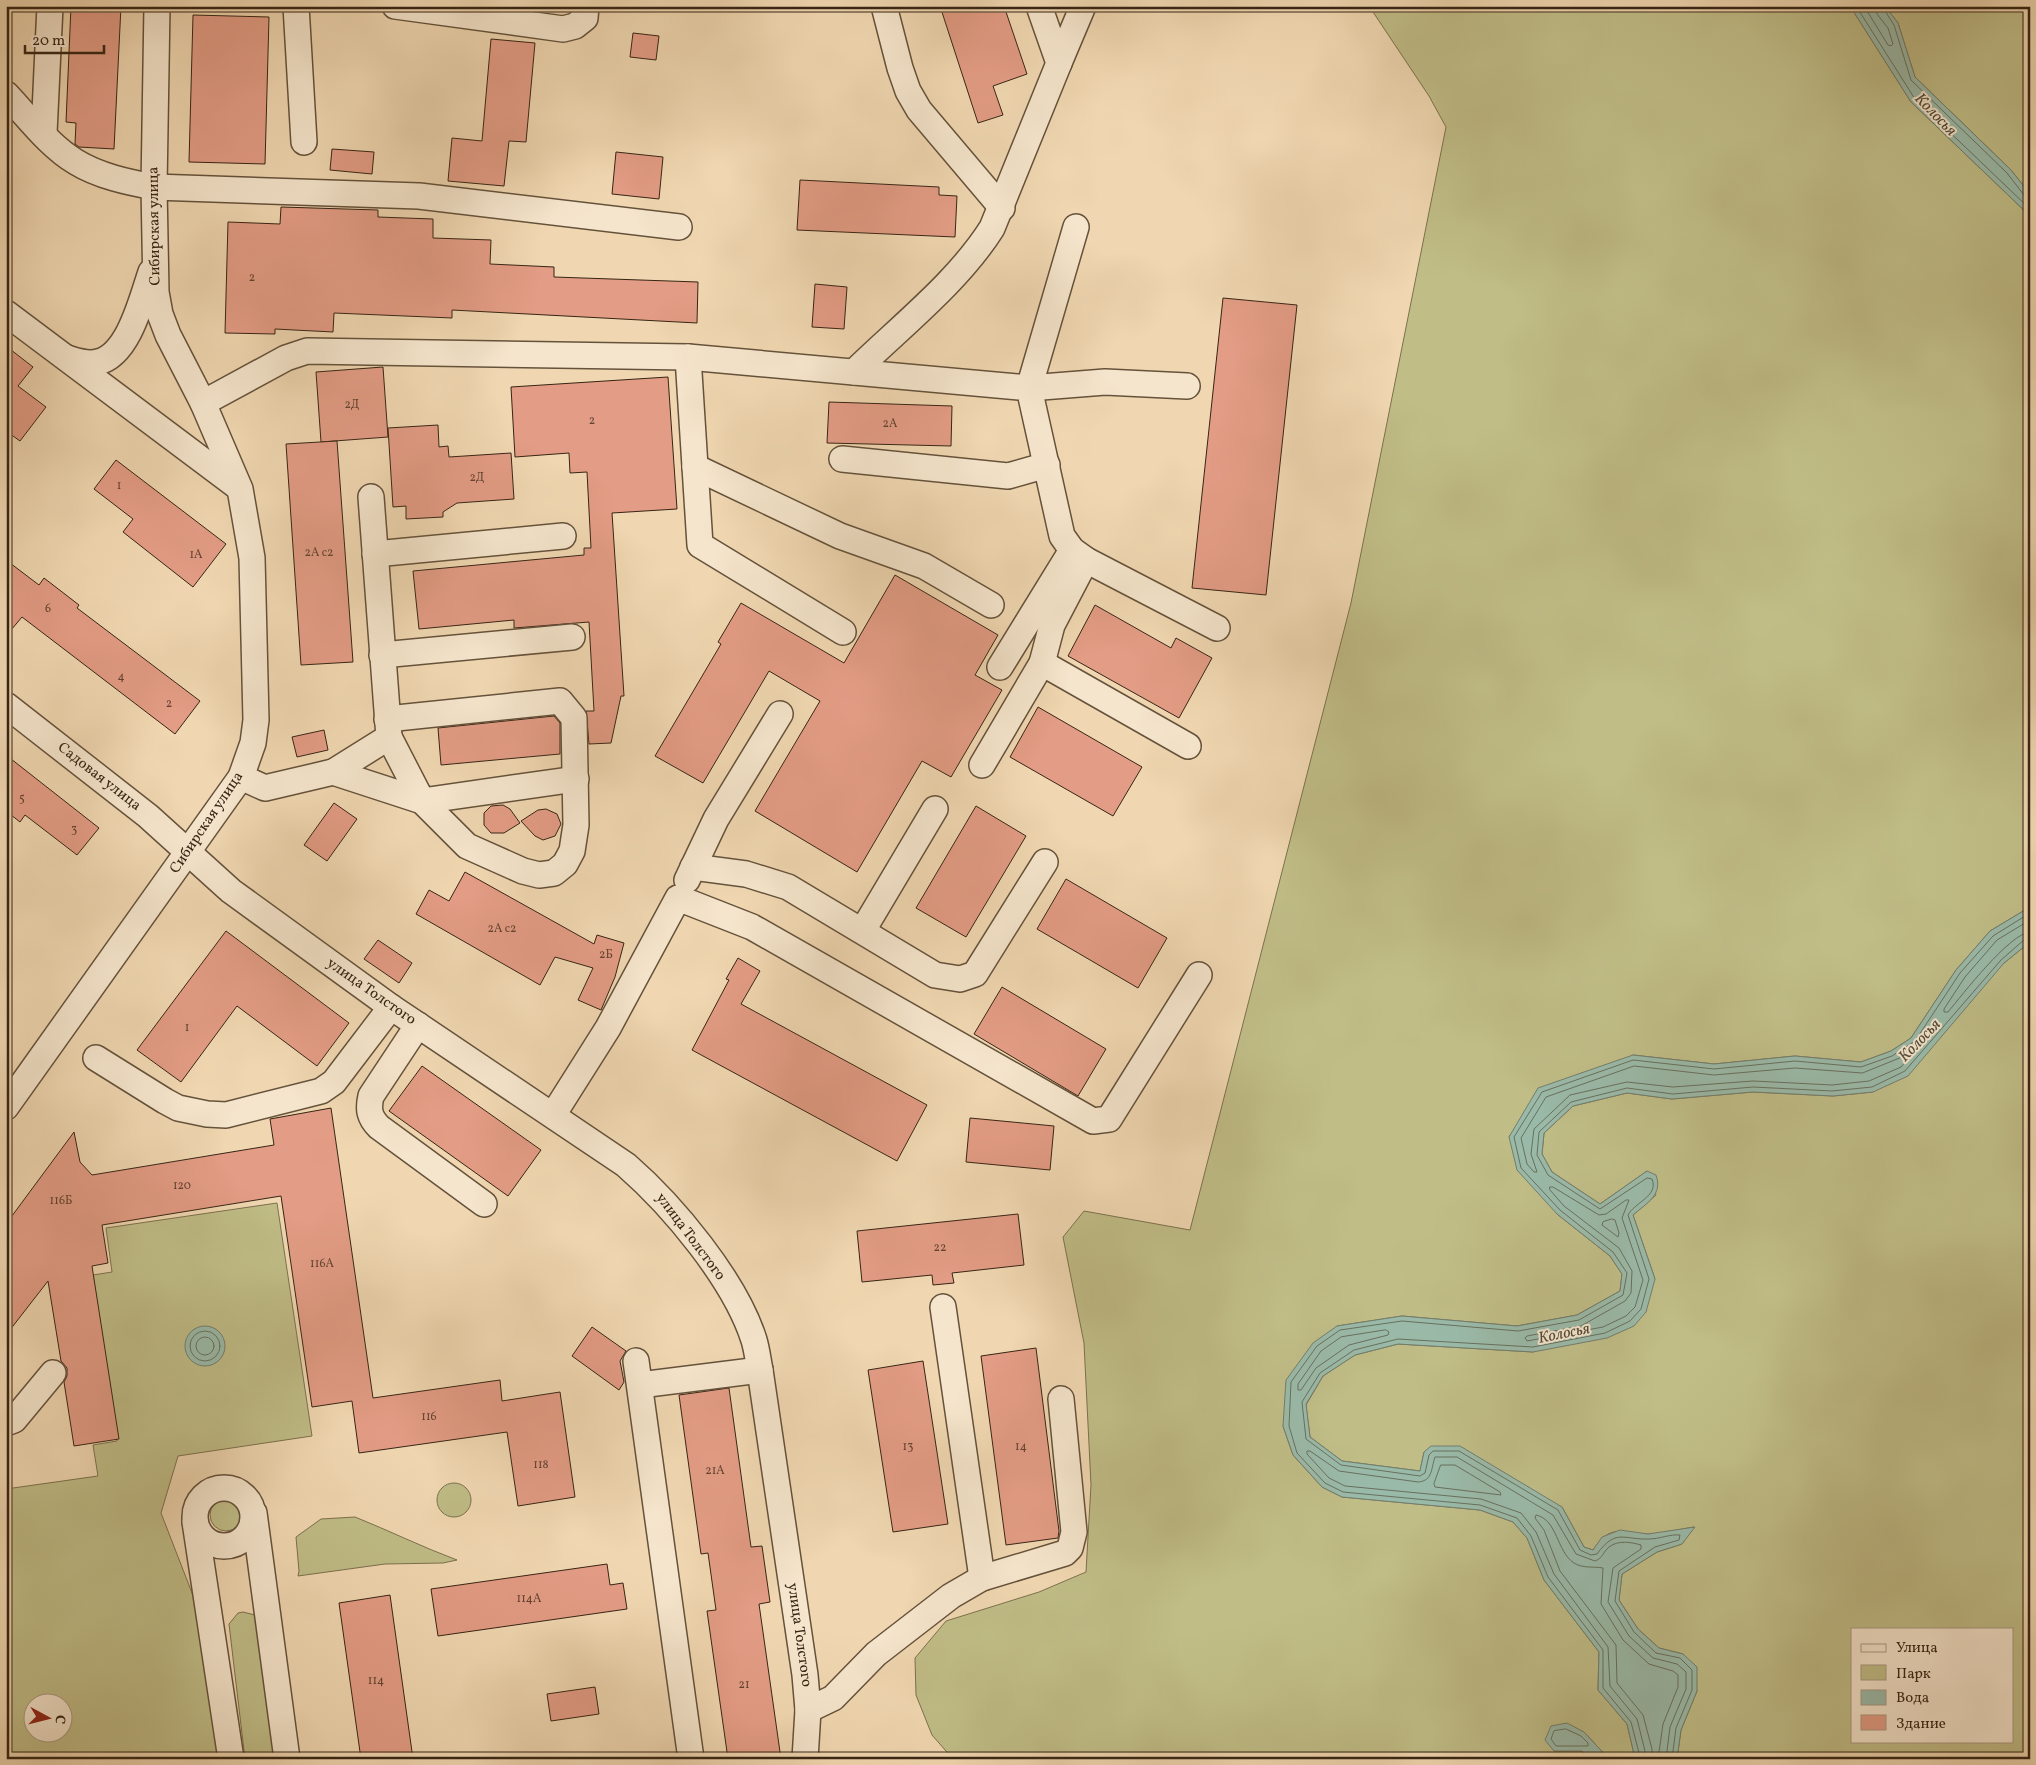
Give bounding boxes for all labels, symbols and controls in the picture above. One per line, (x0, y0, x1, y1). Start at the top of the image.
scale bar (25, 22, 104, 54)
text: 20 m (32, 31, 65, 52)
water label: Колосья (1909, 89, 1961, 141)
street label: Сибирская улица (143, 166, 167, 286)
house number: 2 (249, 270, 255, 286)
house number: 2Д (344, 397, 360, 413)
house number: 2 (589, 413, 595, 429)
house number: 2А (883, 416, 898, 432)
house number: 2Д (469, 470, 485, 486)
house number: 1 (117, 478, 121, 494)
house number: 2А с2 (304, 545, 334, 561)
house number: 1А (189, 547, 203, 563)
house number: 6 (45, 601, 51, 617)
house number: 4 (117, 669, 125, 685)
house number: 2 (166, 696, 172, 712)
street label: Садовая улица (53, 738, 145, 816)
street label: Сибирская улица (165, 768, 249, 878)
house number: 5 (19, 791, 25, 807)
house number: 3 (71, 822, 77, 838)
house number: 2А с2 (487, 921, 517, 937)
house number: 2Б (599, 947, 613, 963)
street label: улица Толстого (322, 953, 420, 1031)
water label: Колосья (1894, 1015, 1946, 1067)
house number: 1 (185, 1020, 189, 1036)
house number: 120 (173, 1178, 191, 1194)
street label: улица Толстого (650, 1189, 730, 1285)
house number: 116Б (50, 1193, 72, 1209)
house number: 22 (934, 1240, 946, 1256)
house number: 116А (310, 1256, 334, 1272)
water label: Колосья (1536, 1318, 1592, 1350)
house number: 116 (421, 1409, 437, 1425)
house number: 13 (903, 1439, 913, 1455)
house number: 14 (1015, 1439, 1027, 1455)
house number: 118 (533, 1457, 549, 1473)
house number: 21А (705, 1463, 725, 1479)
street label: улица Толстого (781, 1582, 817, 1688)
house number: 114А (517, 1591, 542, 1607)
legend (1851, 1628, 2014, 1742)
text: Улица (1896, 1638, 1938, 1659)
text: Парк (1896, 1664, 1931, 1685)
house number: 114 (368, 1673, 384, 1689)
house number: 21 (738, 1677, 750, 1693)
text: Вода (1896, 1688, 1929, 1709)
north arrow (22, 1692, 72, 1742)
text: С (49, 1714, 69, 1725)
text: Здание (1896, 1714, 1946, 1735)

